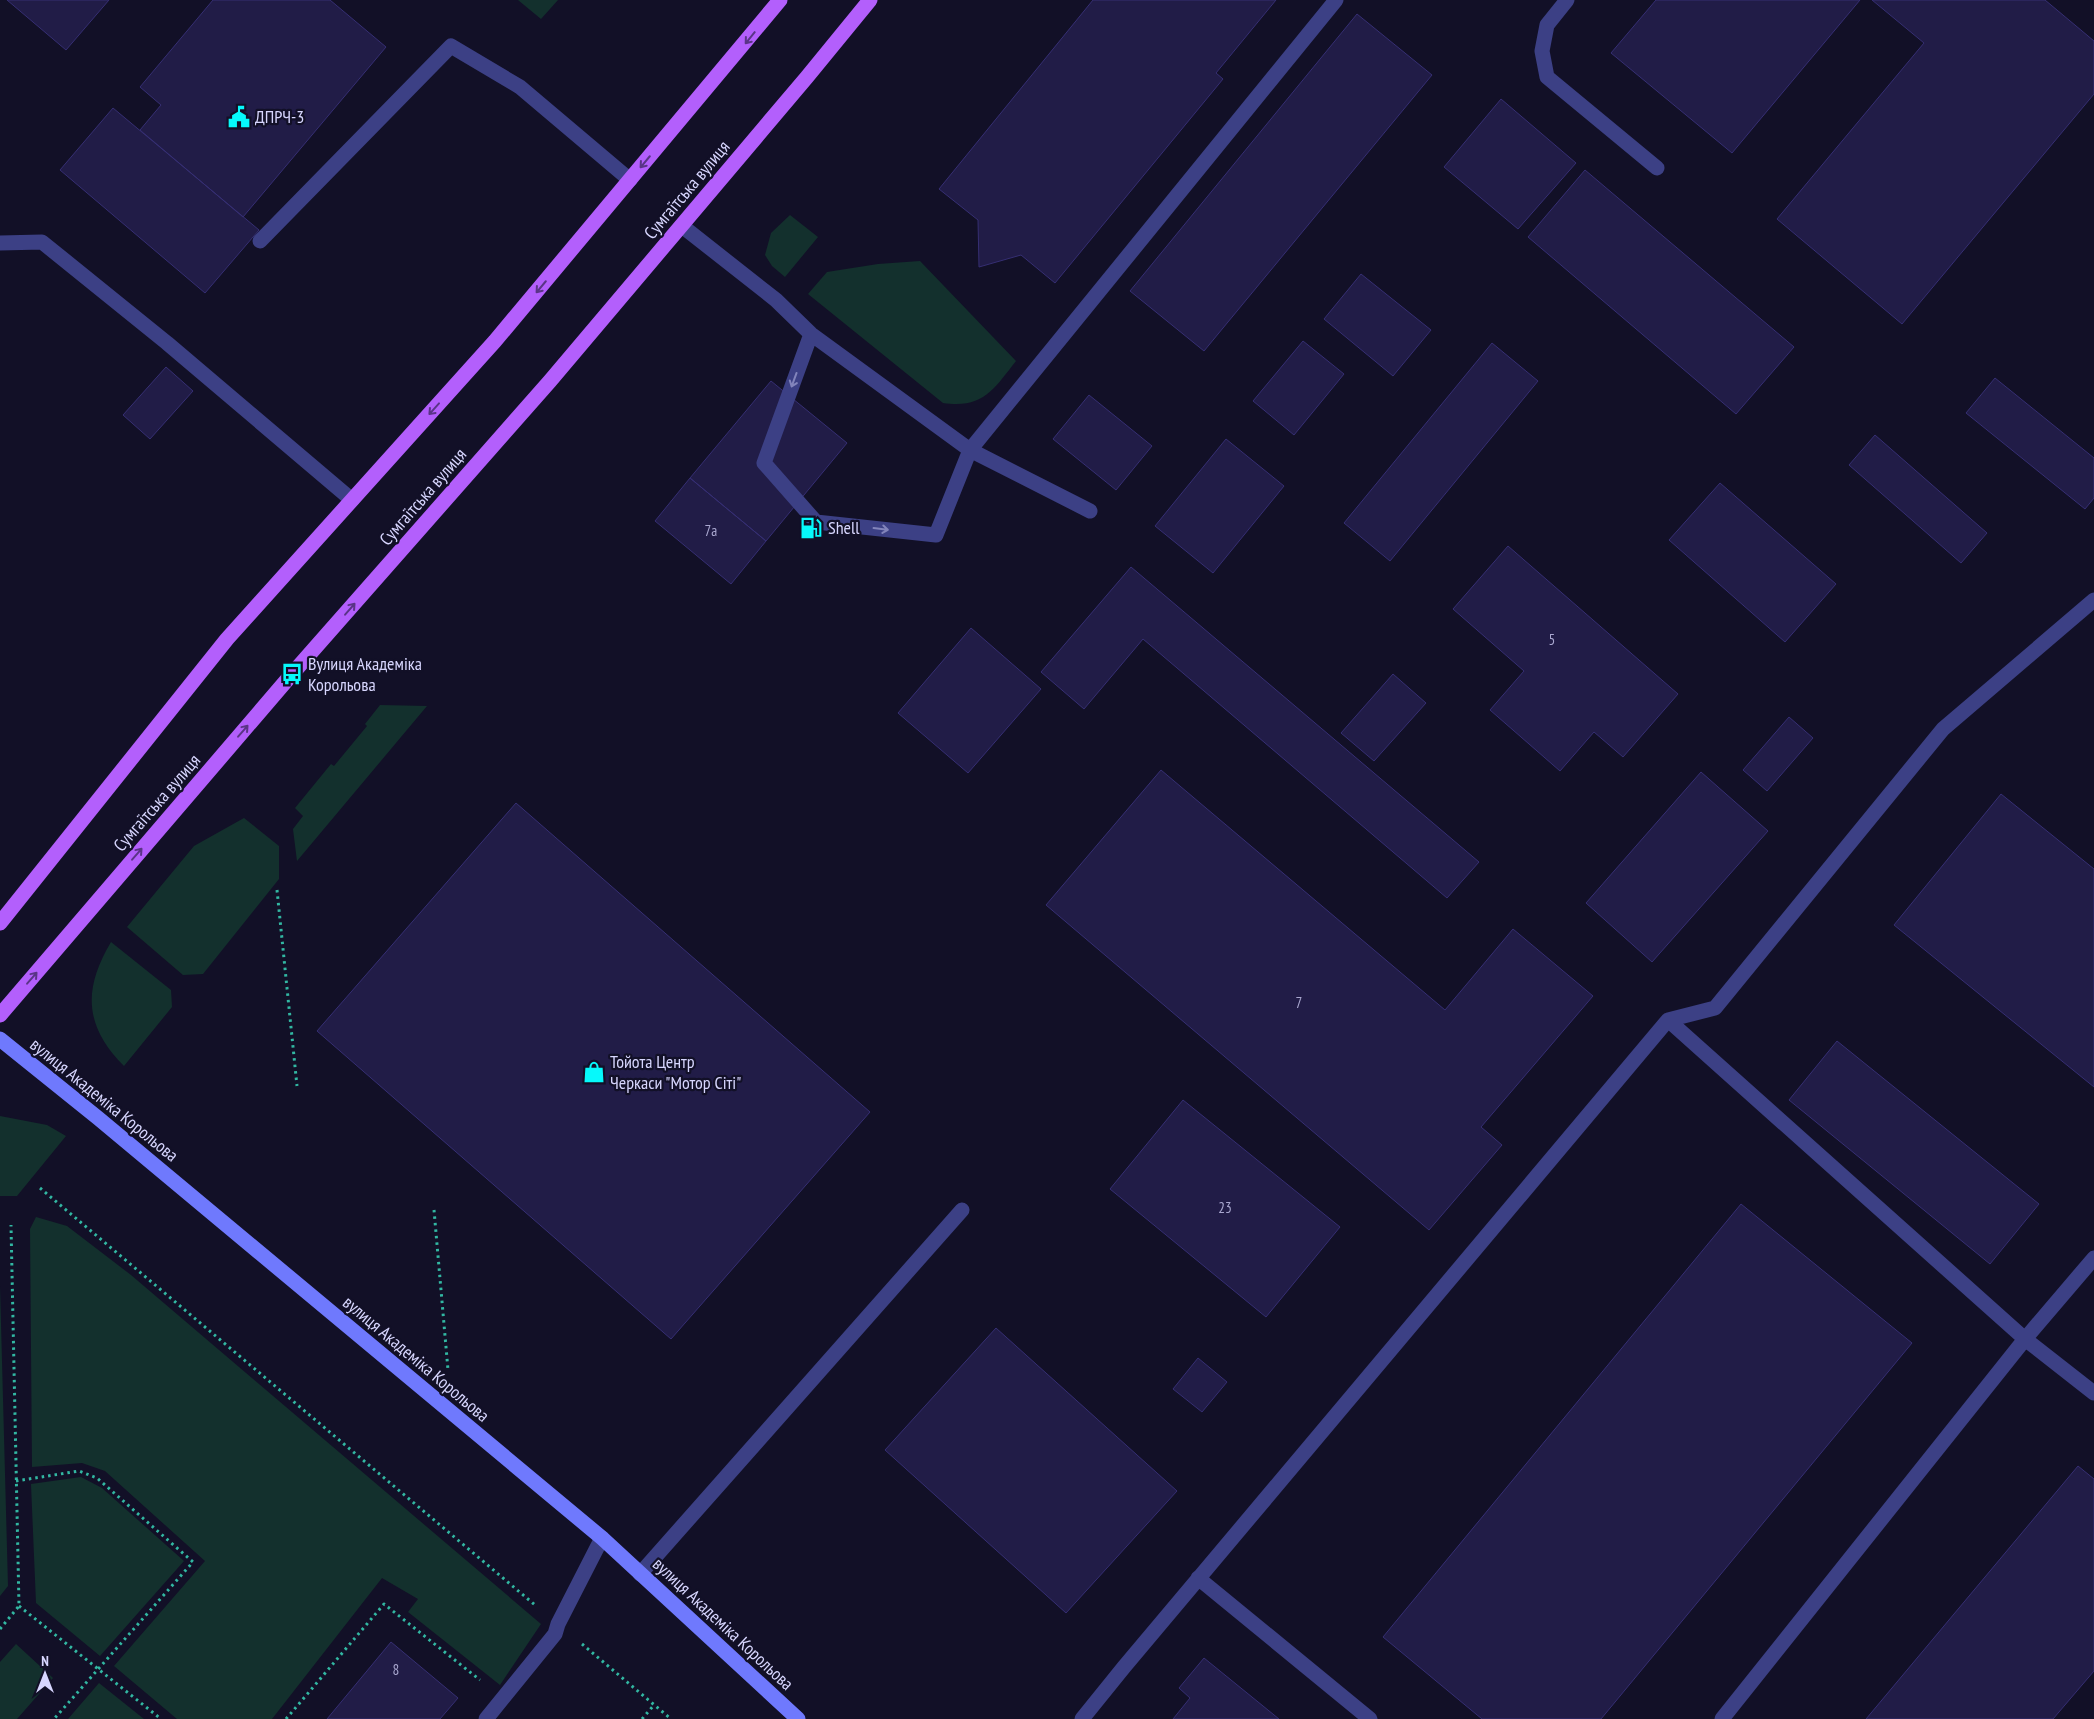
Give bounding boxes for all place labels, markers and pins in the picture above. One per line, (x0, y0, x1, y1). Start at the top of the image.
public building icon: ДПРЧ-3 (226, 104, 252, 130)
place label: ДПРЧ-3 (255, 105, 304, 128)
fuel station icon: Shell (798, 515, 824, 541)
place label: Shell (828, 516, 860, 539)
place label: Вулиця Академіка Корольова (308, 652, 422, 696)
bus stop icon: Вулиця Академіка Корольова (279, 661, 305, 687)
place label: Тойота Центр Черкаси "Мотор Сіті" (610, 1050, 741, 1094)
shop icon: Тойота Центр Черкаси "Мотор Сіті" (581, 1059, 607, 1085)

